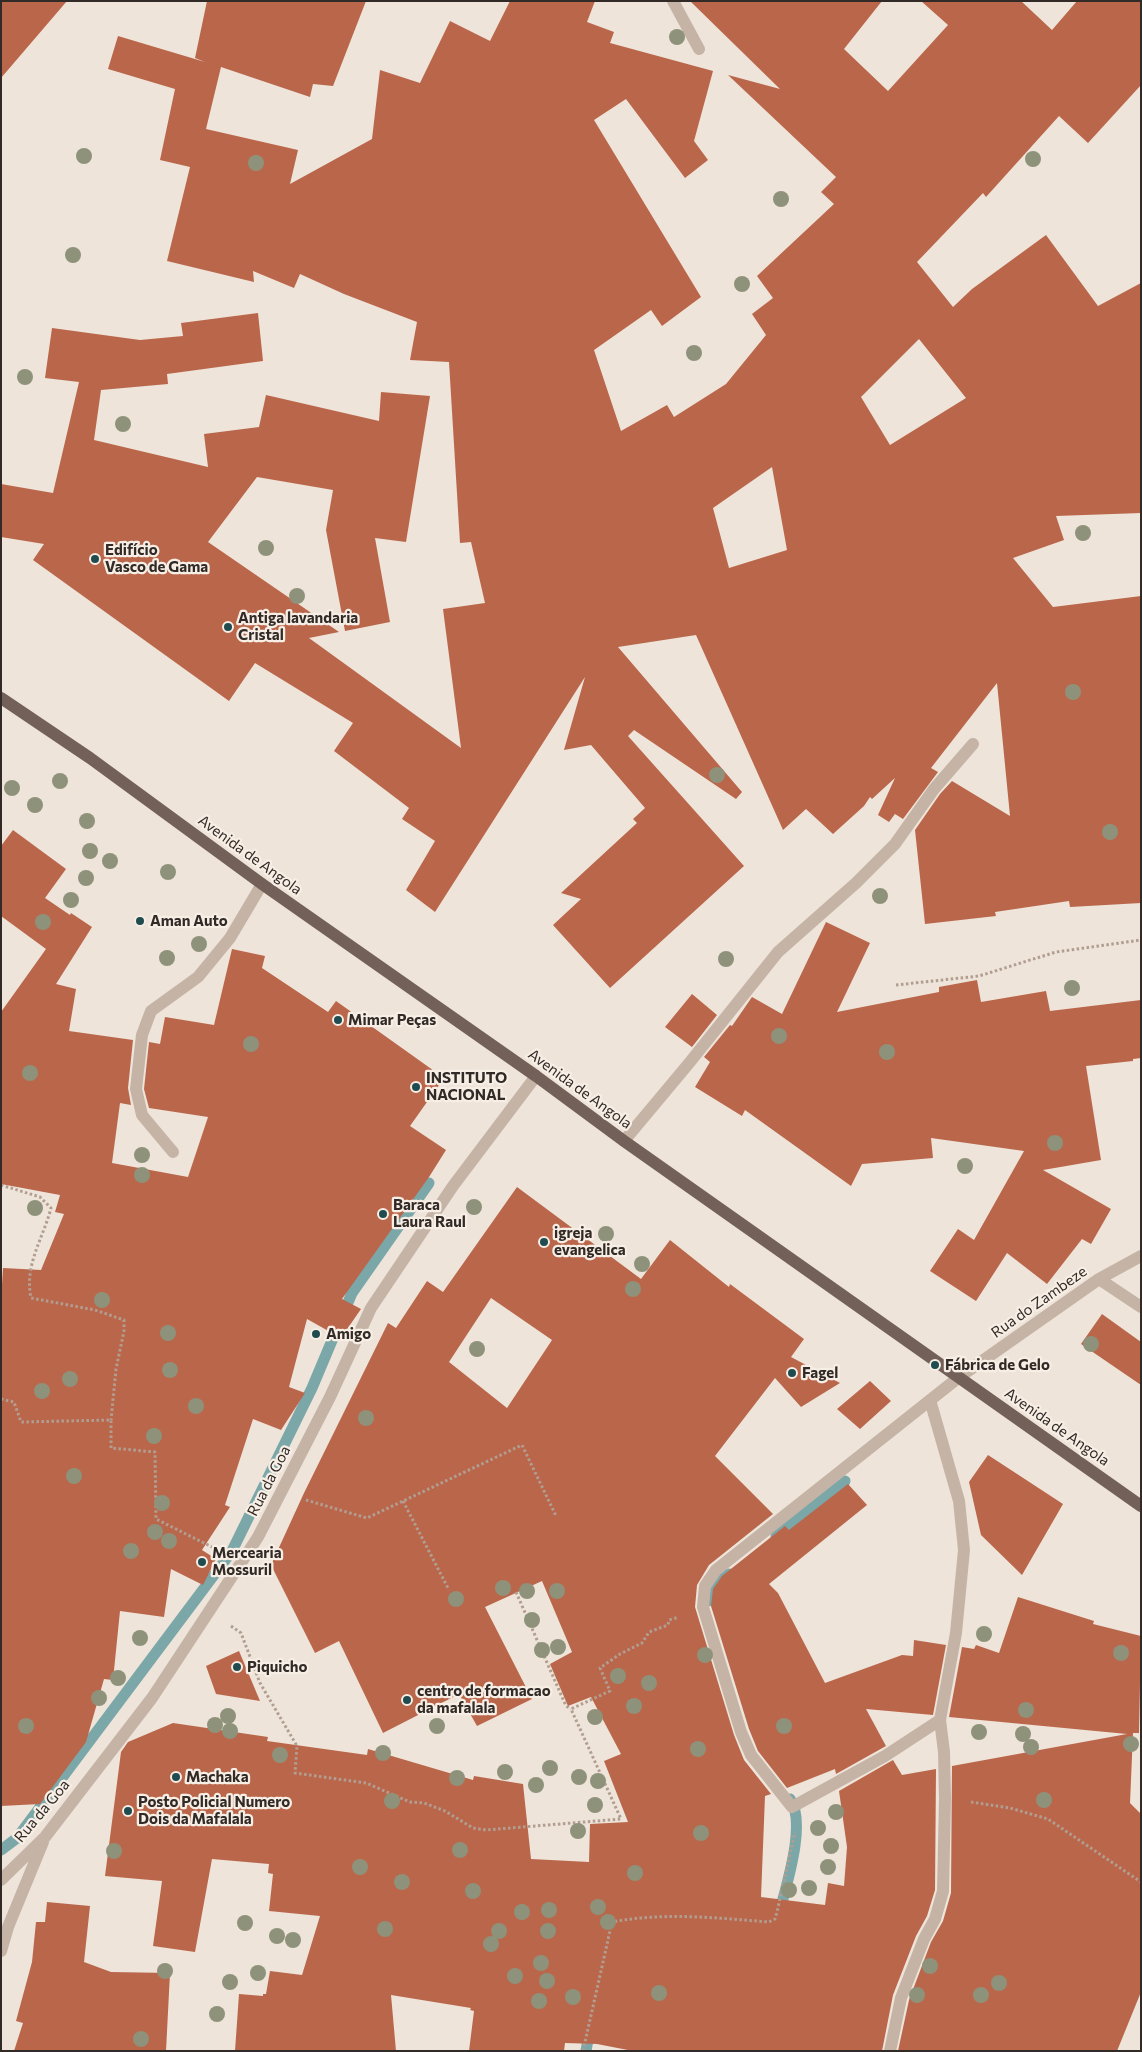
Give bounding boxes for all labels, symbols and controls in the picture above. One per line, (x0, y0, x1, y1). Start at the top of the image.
place label: Edifício Vasco de Gama (105, 541, 208, 576)
marker: Edifício Vasco de Gama (89, 553, 101, 565)
place label: Antiga lavandaria Cristal (238, 609, 358, 644)
marker: Antiga lavandaria Cristal (222, 621, 234, 633)
street label: Avenida de Angola (195, 811, 305, 899)
place label: Aman Auto (150, 912, 228, 930)
marker: Aman Auto (134, 915, 146, 927)
place label: Mimar Peças (348, 1011, 436, 1029)
marker: Mimar Peças (332, 1014, 344, 1026)
street label: Avenida de Angola (525, 1045, 635, 1133)
place label: INSTITUTO NACIONAL (426, 1069, 507, 1104)
marker: INSTITUTO NACIONAL (410, 1081, 422, 1093)
place label: Baraca Laura Raul (393, 1196, 466, 1231)
marker: Baraca Laura Raul (377, 1208, 389, 1220)
place label: igreja evangelica (554, 1224, 626, 1259)
marker: igreja evangelica (538, 1236, 550, 1248)
street label: Rua do Zambeze (988, 1262, 1090, 1342)
place label: Amigo (326, 1325, 371, 1343)
marker: Amigo (310, 1328, 322, 1340)
place label: Fábrica de Gelo (945, 1356, 1050, 1374)
marker: Fábrica de Gelo (929, 1359, 941, 1371)
place label: Fagel (802, 1364, 838, 1382)
marker: Fagel (786, 1367, 798, 1379)
street label: Avenida de Angola (1001, 1384, 1113, 1470)
street label: Rua da Goa (244, 1443, 294, 1519)
place label: Mercearia Mossuril (212, 1544, 282, 1579)
marker: Mercearia Mossuril (196, 1556, 208, 1568)
place label: Piquicho (247, 1658, 307, 1676)
marker: Piquicho (231, 1661, 243, 1673)
place label: centro de formacao da mafalala (417, 1682, 551, 1717)
marker: centro de formacao da mafalala (401, 1694, 413, 1706)
place label: Machaka (186, 1768, 249, 1786)
marker: Machaka (170, 1771, 182, 1783)
street label: Rua da Goa (11, 1776, 73, 1846)
place label: Posto Policial Numero Dois da Mafalala (138, 1793, 290, 1828)
marker: Posto Policial Numero Dois da Mafalala (122, 1805, 134, 1817)

